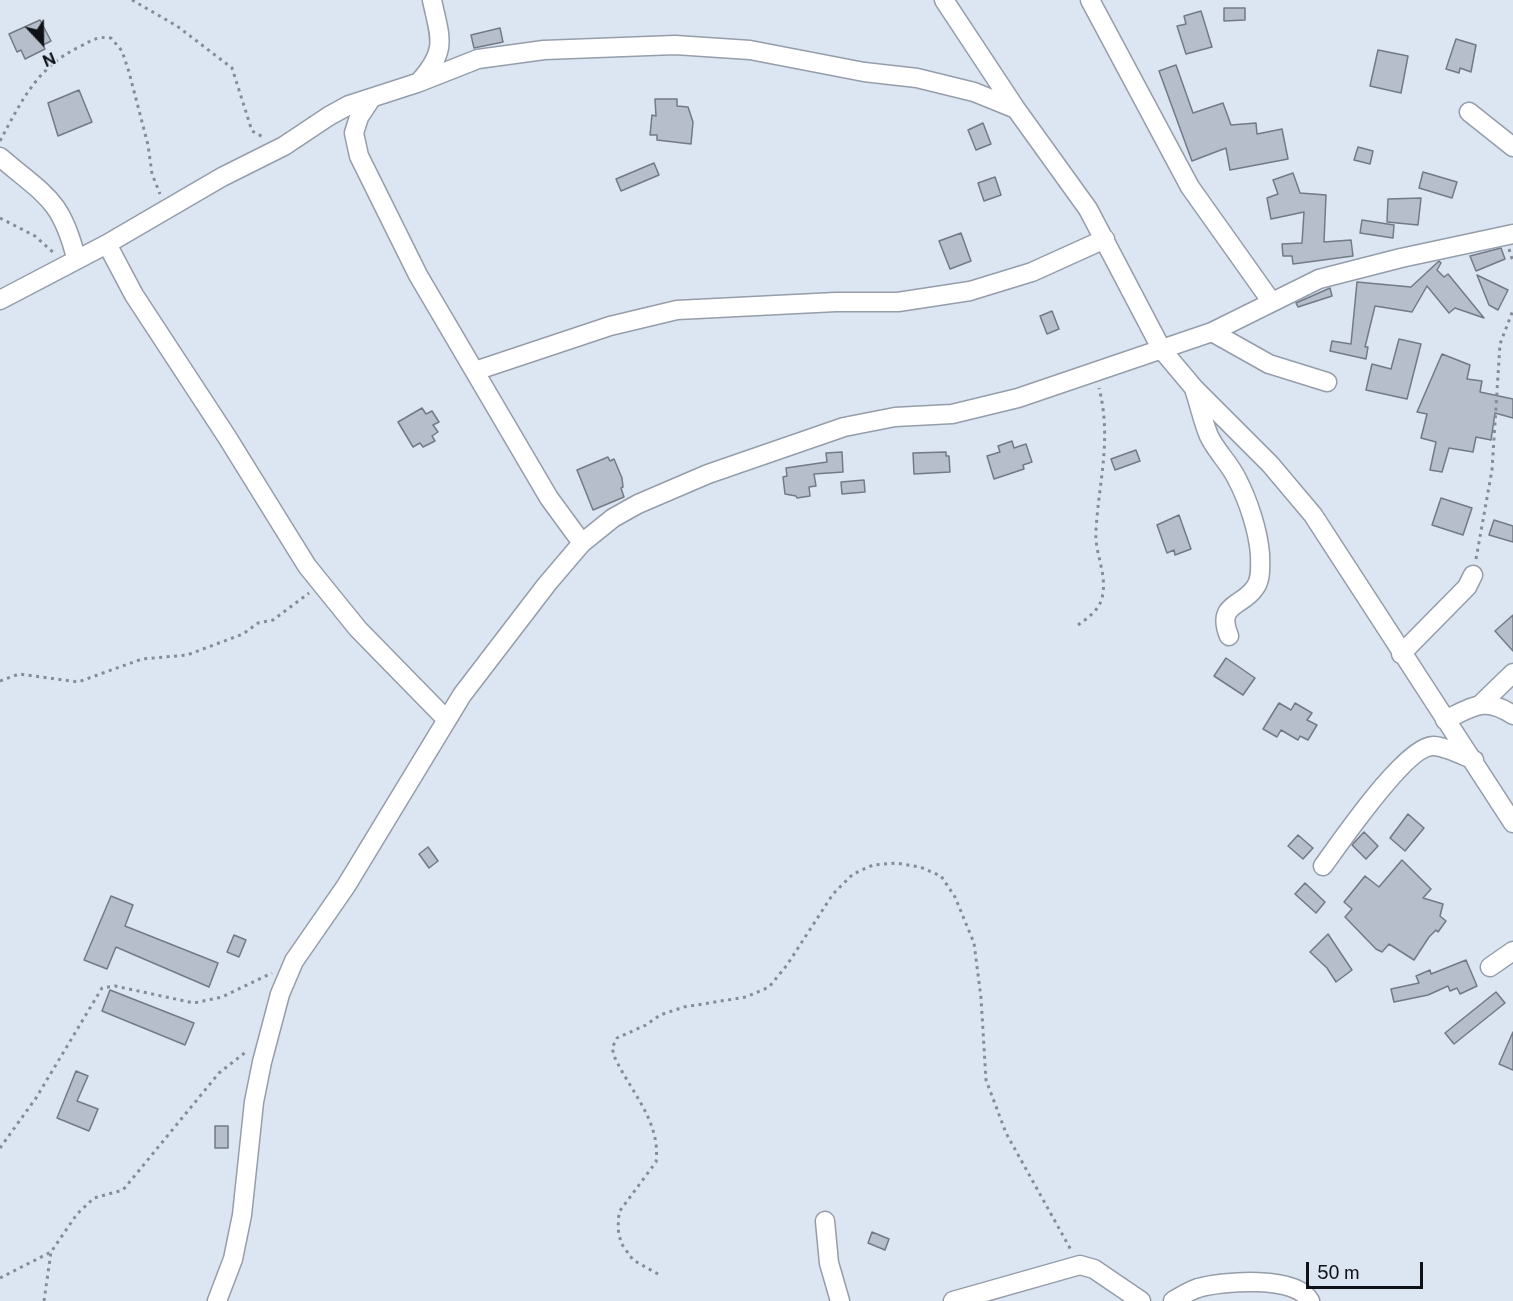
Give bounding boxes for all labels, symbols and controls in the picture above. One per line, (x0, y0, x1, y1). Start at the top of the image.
north arrow (12, 12, 72, 72)
text: N (40, 48, 58, 70)
scale bar (1309, 1250, 1426, 1288)
text: 50 m (1317, 1262, 1360, 1283)

